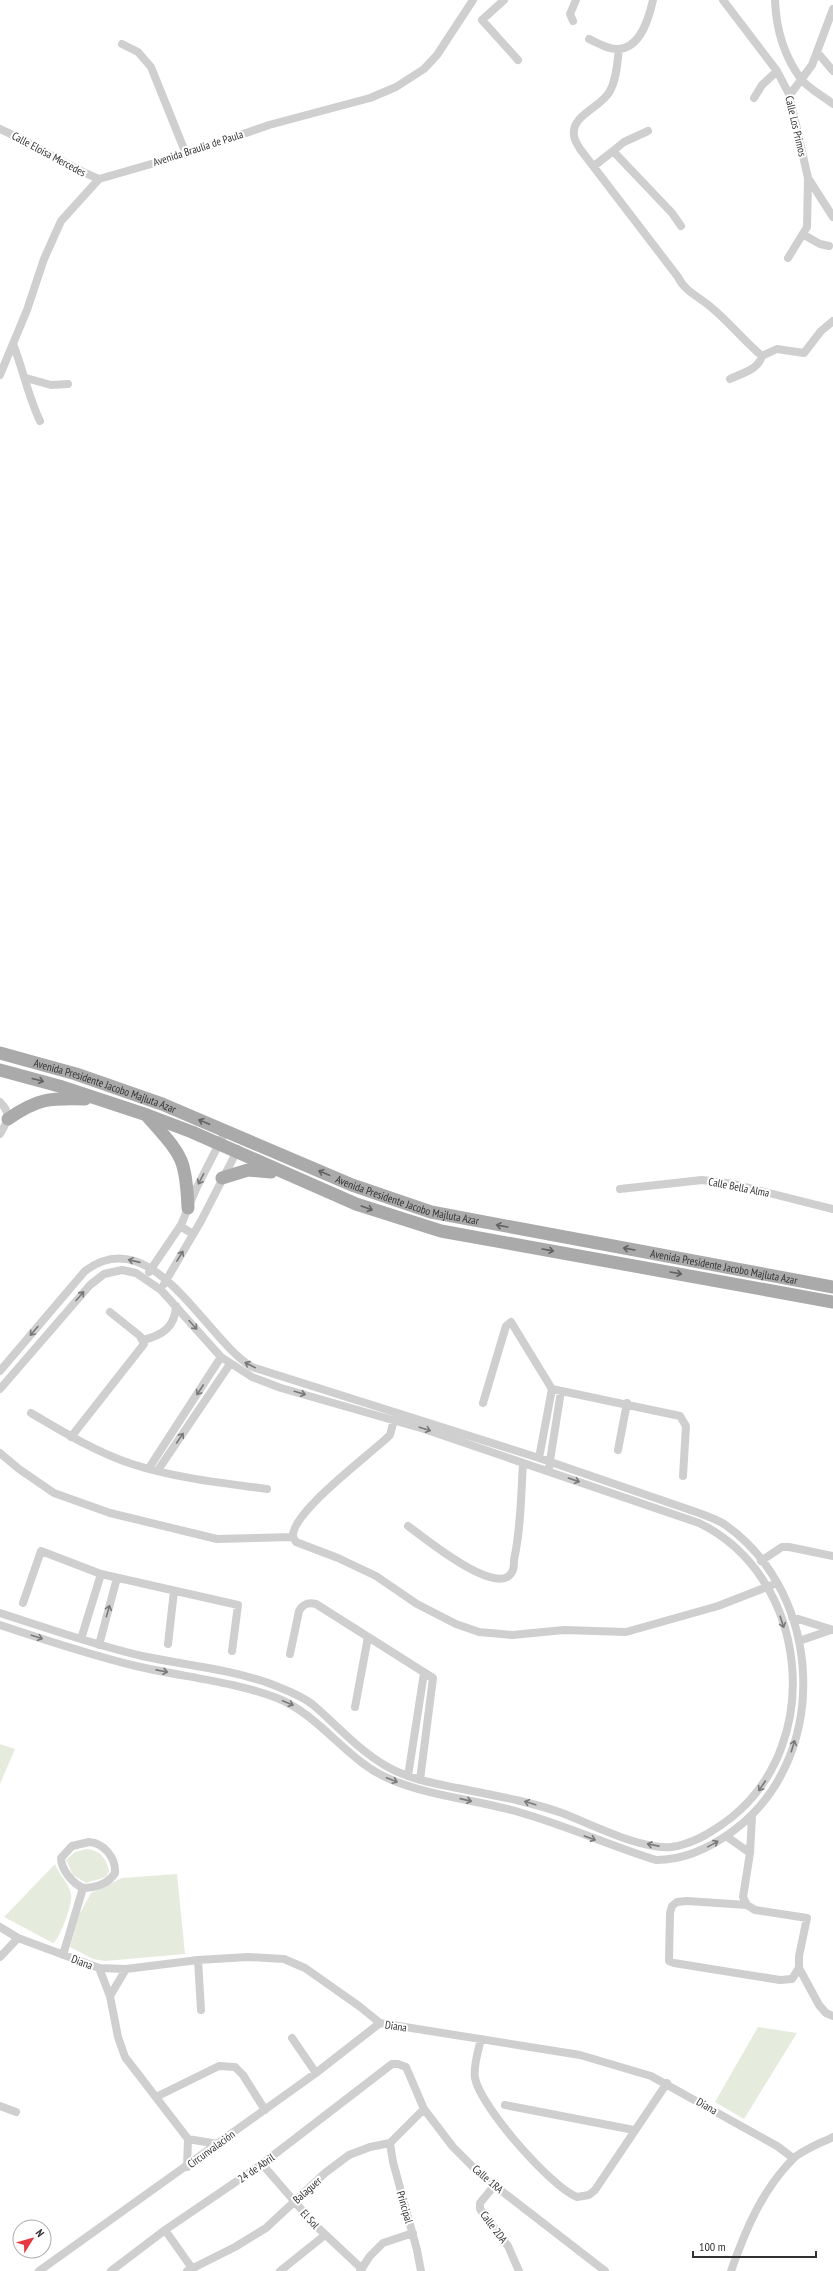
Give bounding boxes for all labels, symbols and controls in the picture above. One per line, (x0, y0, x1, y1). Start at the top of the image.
street label: Calle Los Primos (782, 94, 810, 158)
street label: Avenida Braulia de Paula (151, 127, 245, 169)
street label: Calle Eloísa Mercedes (9, 129, 89, 180)
street label: Avenida Presidente Jacobo Majluta Azar (32, 1056, 178, 1116)
one-way arrow (31, 1077, 44, 1085)
one-way arrow (199, 1117, 211, 1125)
one-way arrow (318, 1169, 330, 1176)
street label: Avenida Presidente Jacobo Majluta Azar (334, 1172, 480, 1228)
one-way arrow (197, 1173, 204, 1185)
street label: Calle Bella Alma (707, 1174, 771, 1200)
one-way arrow (361, 1205, 373, 1213)
one-way arrow (495, 1222, 508, 1230)
one-way arrow (623, 1245, 636, 1253)
street label: Avenida Presidente Jacobo Majluta Azar (649, 1246, 799, 1287)
one-way arrow (541, 1247, 554, 1255)
one-way arrow (177, 1250, 185, 1262)
one-way arrow (127, 1256, 140, 1264)
one-way arrow (669, 1270, 682, 1278)
one-way arrow (76, 1291, 85, 1302)
one-way arrow (189, 1320, 198, 1330)
one-way arrow (30, 1325, 39, 1336)
one-way arrow (244, 1360, 256, 1368)
one-way arrow (196, 1384, 204, 1395)
one-way arrow (293, 1390, 306, 1397)
one-way arrow (418, 1426, 430, 1434)
one-way arrow (176, 1432, 184, 1443)
one-way arrow (568, 1477, 580, 1485)
one-way arrow (105, 1605, 112, 1618)
one-way arrow (779, 1615, 786, 1628)
one-way arrow (31, 1634, 43, 1642)
one-way arrow (156, 1668, 169, 1676)
one-way arrow (282, 1700, 294, 1707)
one-way arrow (790, 1740, 797, 1753)
one-way arrow (386, 1777, 398, 1784)
one-way arrow (758, 1780, 766, 1791)
one-way arrow (459, 1797, 472, 1805)
one-way arrow (524, 1799, 537, 1806)
one-way arrow (584, 1834, 596, 1842)
one-way arrow (707, 1839, 719, 1847)
one-way arrow (647, 1841, 660, 1849)
street label: Diana (69, 1952, 95, 1972)
street label: Diana (384, 2017, 408, 2035)
street label: Diana (694, 2094, 720, 2118)
street label: Circunvalación (184, 2127, 238, 2171)
street label: 24 de Abril (235, 2150, 277, 2186)
street label: Calle 1RA (470, 2162, 507, 2197)
street label: Balaguer (290, 2174, 324, 2206)
street label: Principal (394, 2189, 416, 2225)
street label: El Sol (298, 2206, 323, 2232)
street label: Calle 2DA (477, 2208, 511, 2247)
north arrow (12, 2219, 52, 2259)
text: N (33, 2226, 47, 2240)
scale bar (693, 2233, 816, 2259)
text: 100 m (699, 2239, 726, 2254)

